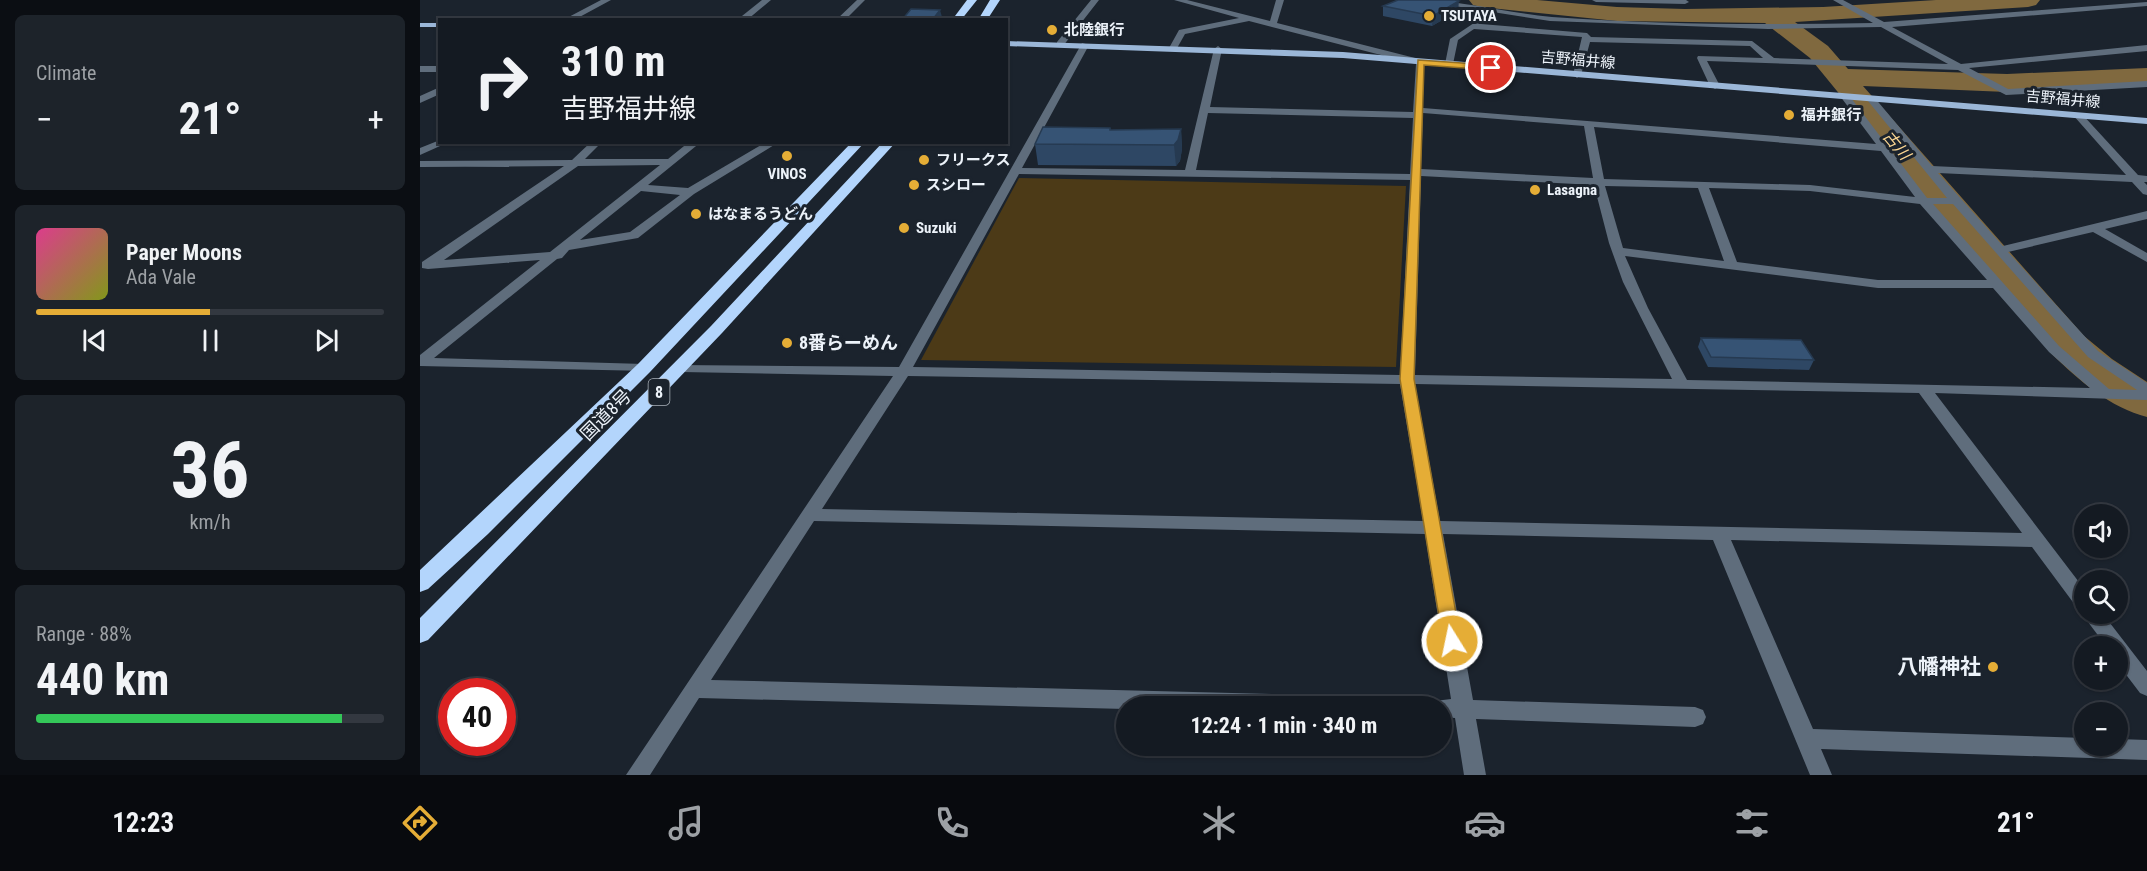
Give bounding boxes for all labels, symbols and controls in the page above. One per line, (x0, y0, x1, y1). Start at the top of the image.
place label: TSUTAYA (1441, 7, 1497, 25)
marker: TSUTAYA (1422, 9, 1436, 23)
place label: 北陸銀行 (1064, 21, 1124, 39)
marker: 北陸銀行 (1045, 23, 1059, 37)
text: 310 m (561, 37, 666, 86)
icon: right (462, 42, 540, 120)
pin (1465, 42, 1516, 93)
street label: 吉野福井線 (1540, 48, 1616, 72)
icon: arrive (1474, 51, 1507, 84)
text: Climate (36, 61, 96, 85)
street label: 吉野福井線 (2025, 87, 2101, 111)
text: 21° (179, 92, 242, 145)
text: 吉野福井線 (561, 93, 696, 125)
text: − (36, 100, 53, 139)
text: + (368, 100, 384, 139)
place label: 福井銀行 (1800, 106, 1861, 124)
marker: 福井銀行 (1782, 108, 1796, 122)
water label: 古川 (1879, 127, 1915, 165)
marker: VINOS (780, 149, 794, 163)
place label: フリークス (936, 151, 1011, 169)
marker: フリークス (917, 153, 931, 167)
place label: VINOS (767, 165, 807, 183)
place label: スシロー (926, 176, 986, 194)
marker: スシロー (907, 178, 921, 192)
place label: Lasagna (1547, 181, 1597, 199)
marker: Lasagna (1528, 183, 1542, 197)
place label: はなまるうどん (708, 205, 813, 223)
marker: はなまるうどん (689, 207, 703, 221)
place label: Suzuki (916, 219, 957, 237)
marker: Suzuki (897, 221, 911, 235)
text: Paper Moons (126, 240, 242, 265)
text: Ada Vale (126, 265, 196, 289)
icon: previous (78, 324, 111, 357)
icon: pause (194, 324, 227, 357)
icon: next (310, 324, 343, 357)
place label: 8番らーめん (799, 332, 898, 353)
marker: 8番らーめん (780, 336, 794, 350)
road number: 8 (648, 379, 670, 405)
street label: 国道8号 (576, 385, 635, 444)
text: 36 (171, 425, 249, 516)
map controls (2074, 504, 2128, 756)
button: sound (2074, 504, 2128, 558)
text: km/h (189, 510, 231, 534)
button: search (2074, 570, 2128, 624)
position arrow (1420, 609, 1484, 673)
text: Range · 88% (36, 622, 132, 646)
button: + (2074, 636, 2128, 690)
text: 440 km (36, 653, 169, 706)
place label: 八幡神社 (1897, 655, 1981, 679)
marker: 八幡神社 (1986, 660, 2000, 674)
speed limit sign: 40 (438, 678, 516, 756)
button: − (2074, 702, 2128, 756)
text: 12:24 · 1 min · 340 m (1191, 713, 1377, 738)
icon: directions (399, 802, 441, 844)
icon: music (665, 802, 707, 844)
icon: phone (931, 802, 973, 844)
icon: climate (1198, 802, 1240, 844)
icon: car (1464, 802, 1506, 844)
icon: filters (1731, 802, 1773, 844)
text: 12:23 (112, 807, 174, 839)
text: 21° (1997, 807, 2035, 839)

